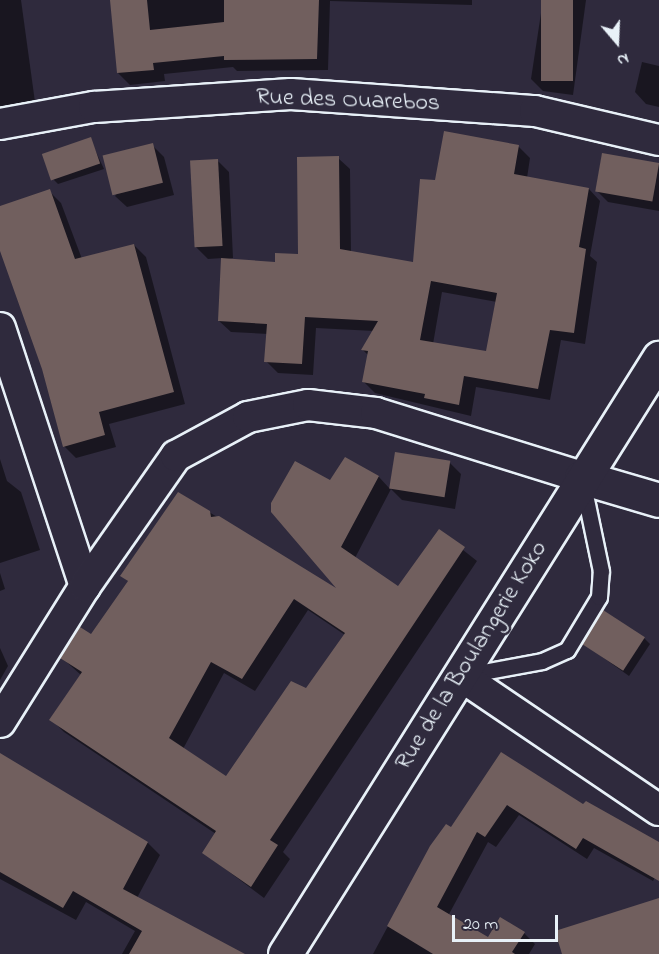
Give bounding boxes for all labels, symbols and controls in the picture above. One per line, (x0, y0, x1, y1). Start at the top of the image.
north arrow (587, 12, 647, 72)
text: N (614, 46, 632, 72)
street label: Rue des Ouarebos (256, 83, 440, 119)
street label: Rue de la Boulangerie Koko (390, 536, 554, 776)
scale bar (455, 903, 562, 941)
text: 20 m (463, 912, 498, 938)

